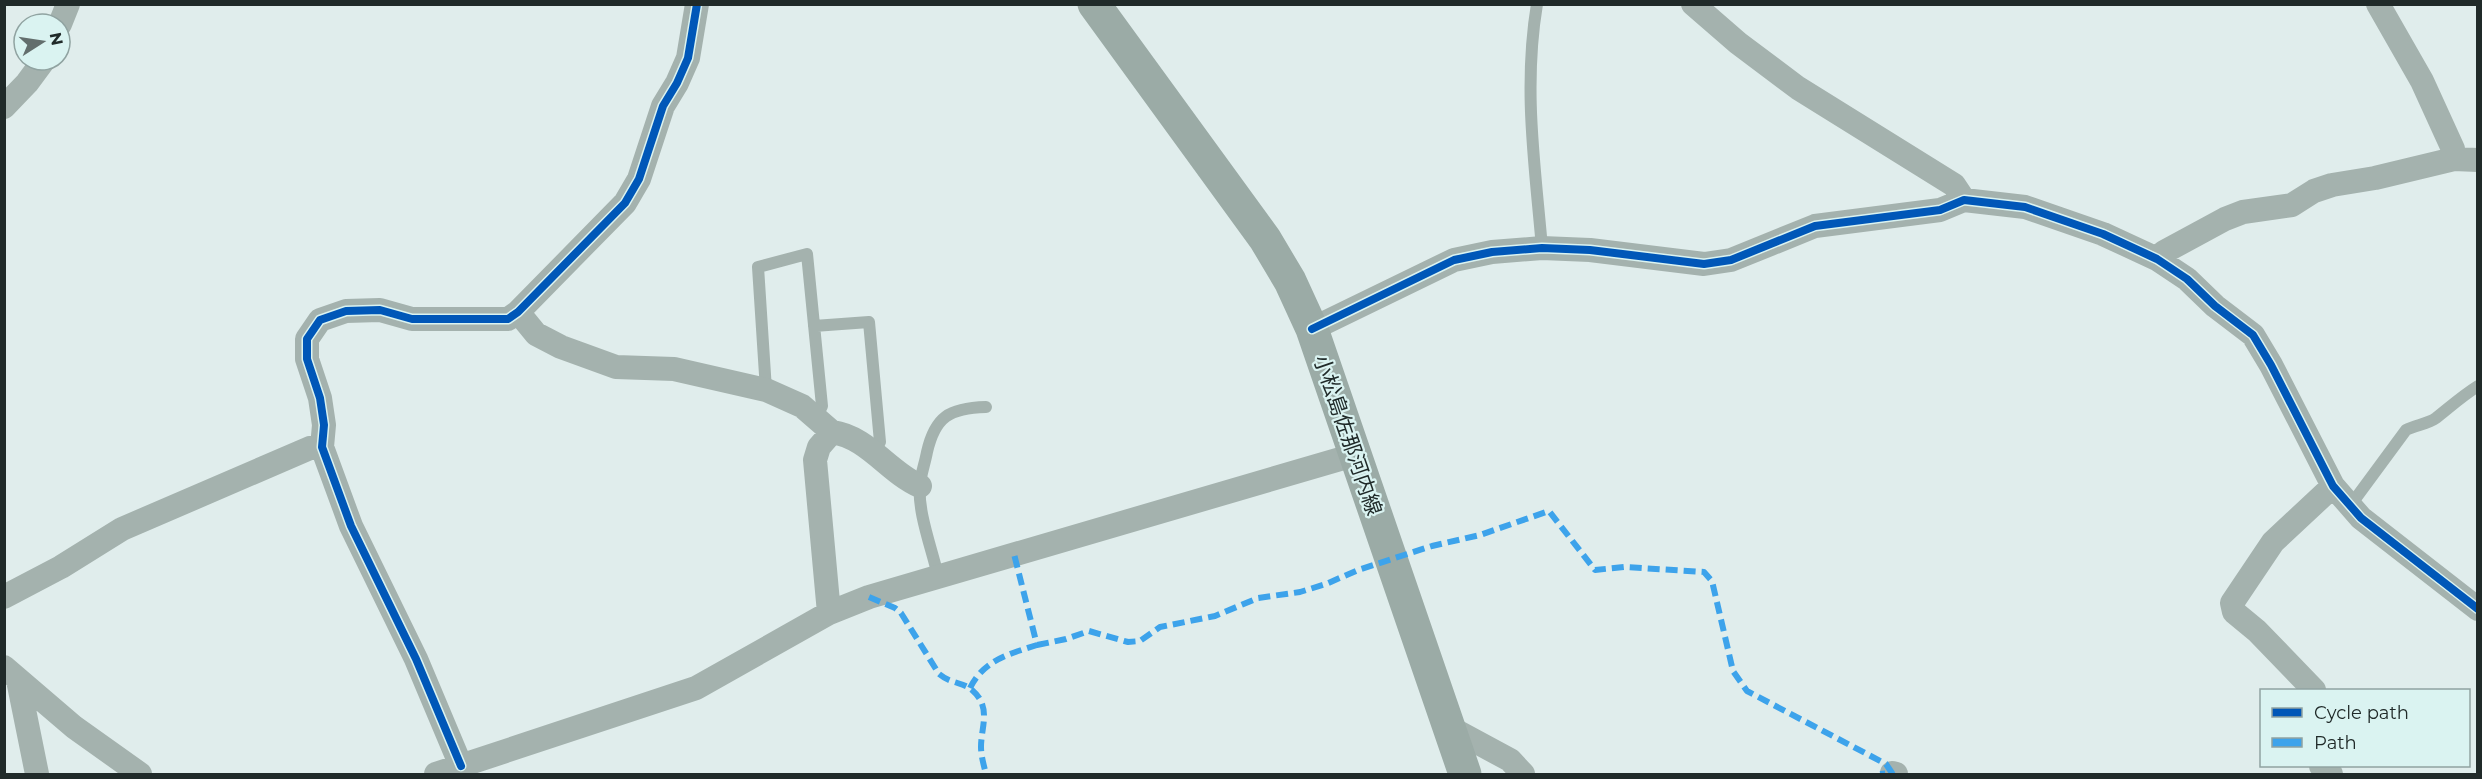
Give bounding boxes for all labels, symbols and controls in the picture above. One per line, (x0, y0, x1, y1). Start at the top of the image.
north arrow (12, 12, 72, 72)
text: N (46, 31, 67, 47)
street label: 小松島佐那河内線 (1309, 352, 1387, 518)
legend (2260, 689, 2470, 767)
text: Cycle path (2314, 702, 2409, 724)
text: Path (2314, 732, 2357, 754)

